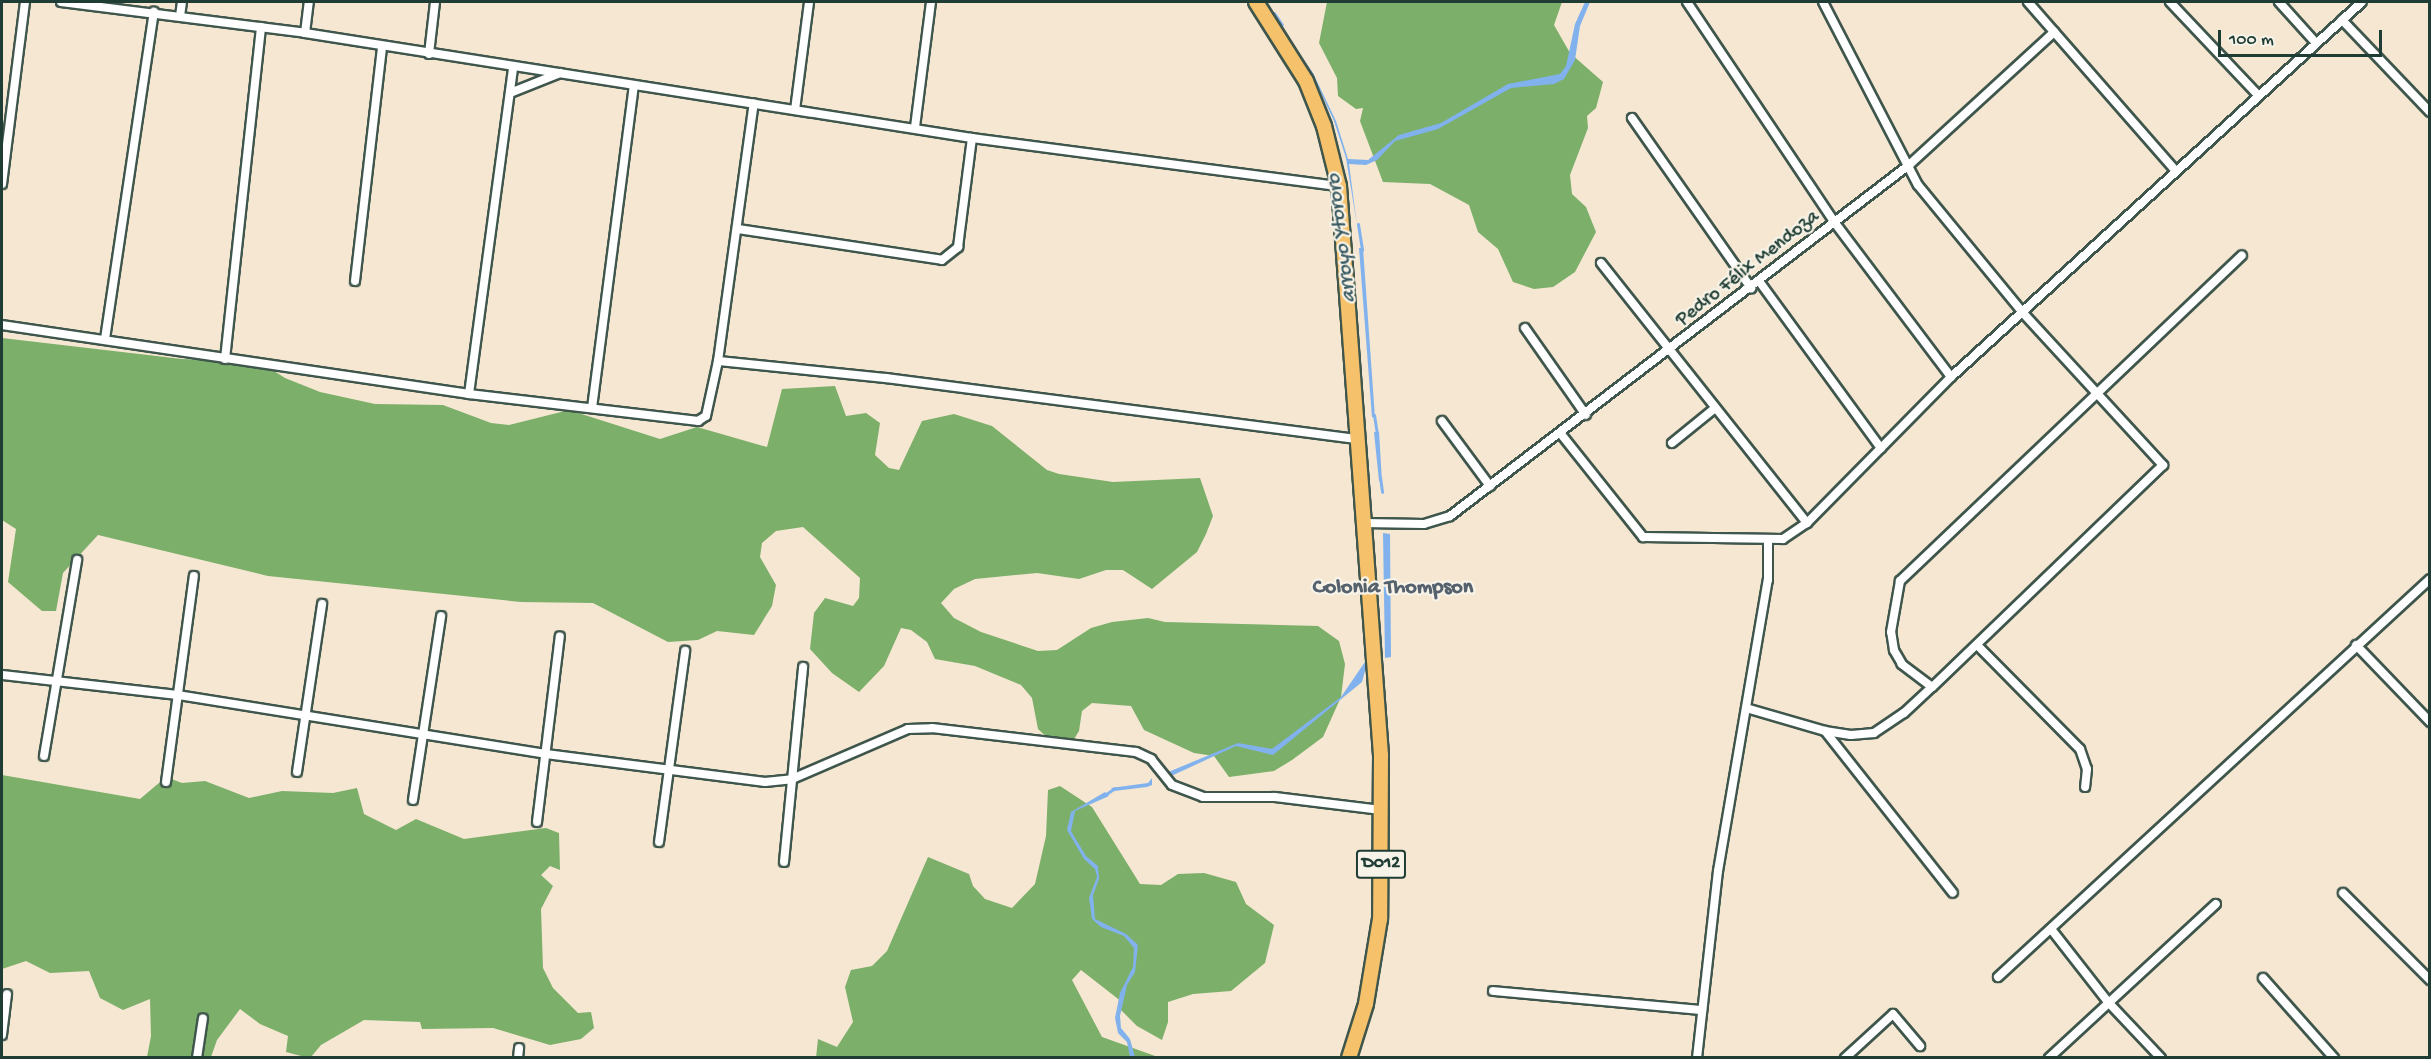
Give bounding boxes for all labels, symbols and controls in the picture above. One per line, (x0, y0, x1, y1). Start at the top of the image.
scale bar (2221, 18, 2384, 56)
text: 100 m (2229, 30, 2274, 51)
water label: arroyo Ytororo (1323, 172, 1363, 304)
street label: Pedro Félix Mendoza (1671, 206, 1825, 332)
district label: Colonia Thompson (1313, 576, 1473, 602)
road number: D012 (1356, 849, 1406, 879)

